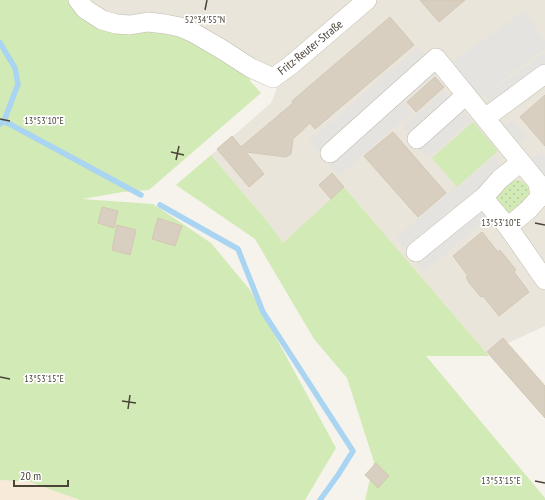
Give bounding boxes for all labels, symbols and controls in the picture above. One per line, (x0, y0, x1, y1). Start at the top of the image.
text: 52°34'55"N (185, 13, 225, 26)
street label: Fritz-Reuter-Straße (274, 16, 346, 78)
text: 13°53'10"E (24, 114, 64, 127)
text: 13°53'10"E (481, 216, 521, 229)
text: 13°53'15"E (24, 372, 64, 385)
scale bar (14, 462, 68, 488)
text: 20 m (20, 468, 41, 483)
text: 13°53'15"E (481, 474, 521, 487)

